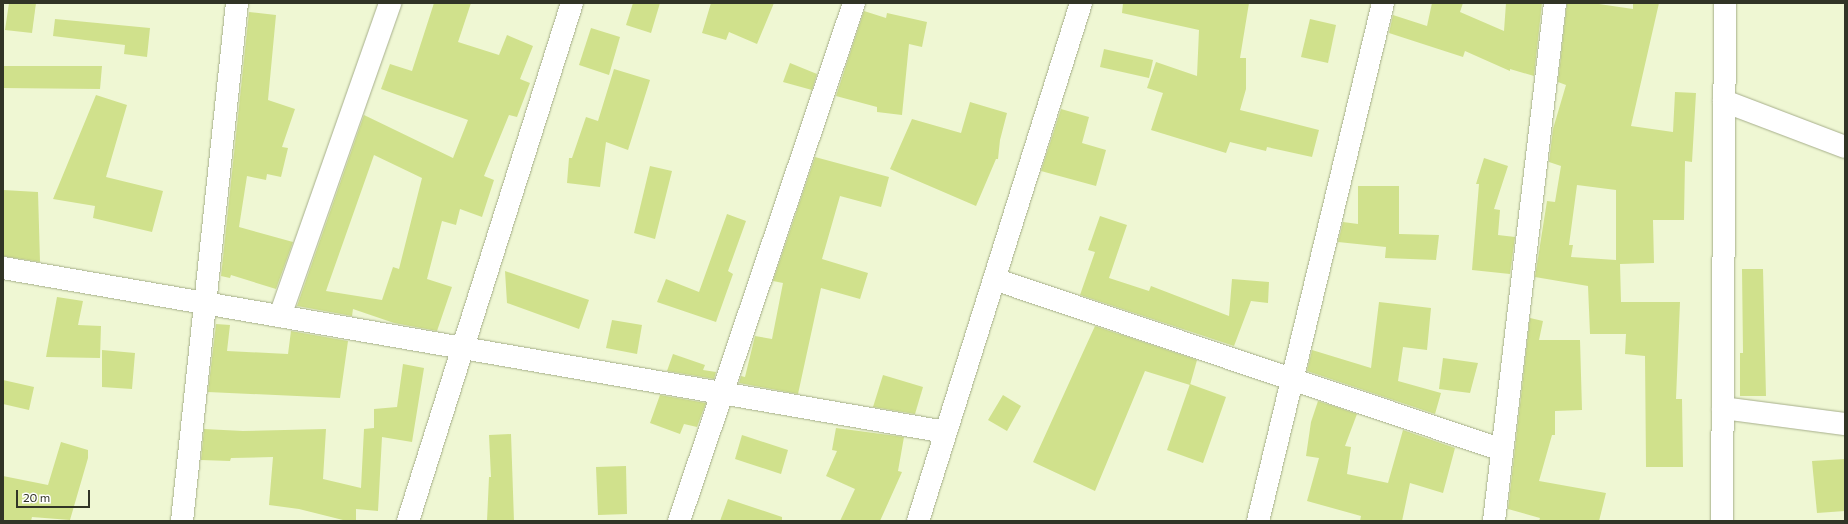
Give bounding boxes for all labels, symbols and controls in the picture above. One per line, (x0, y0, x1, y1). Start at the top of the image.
scale bar (18, 482, 92, 508)
text: 20 m (23, 490, 50, 504)

